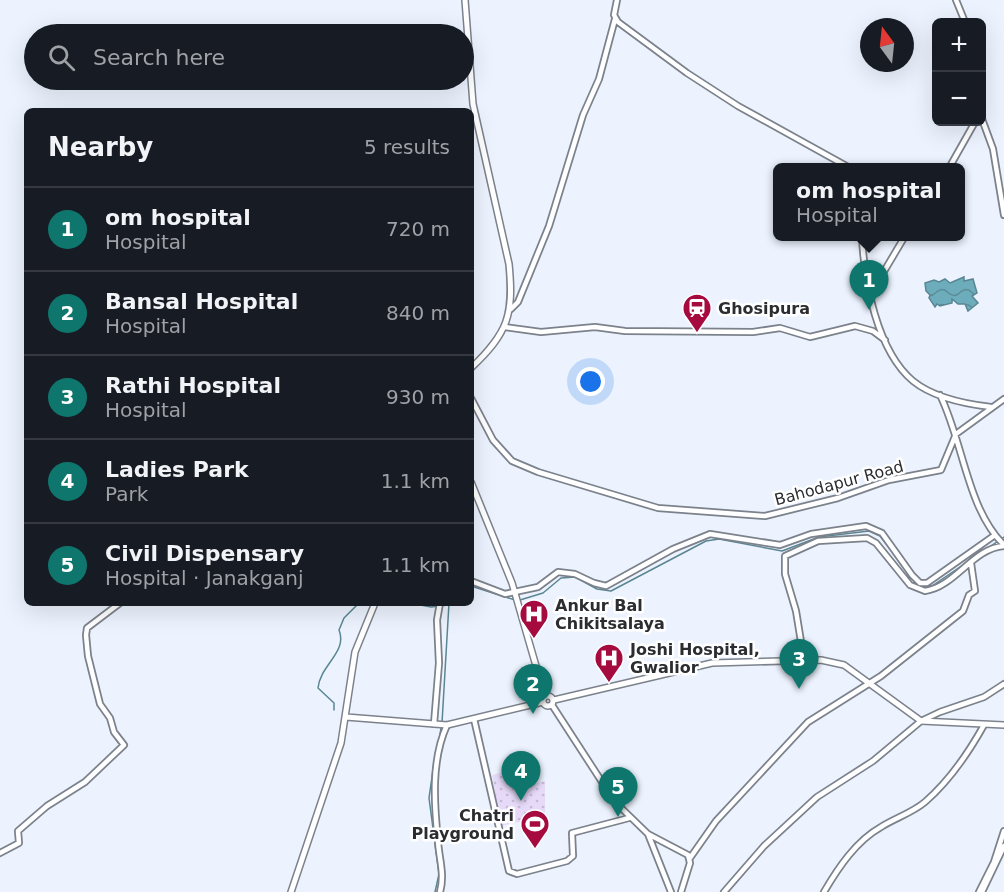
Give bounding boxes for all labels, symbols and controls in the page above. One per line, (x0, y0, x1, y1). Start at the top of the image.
north arrow (860, 18, 914, 72)
map controls (932, 18, 986, 126)
button: + (932, 18, 986, 72)
search box (24, 24, 474, 90)
icon: search (45, 41, 78, 74)
text: Search here (93, 45, 225, 70)
button: − (932, 72, 986, 126)
text: Nearby (48, 132, 153, 162)
text: 5 results (364, 135, 450, 159)
popup (773, 163, 965, 241)
text: om hospital (796, 178, 942, 203)
text: Hospital (796, 203, 878, 227)
text: om hospital (105, 205, 251, 230)
text: 1 (61, 217, 74, 241)
text: 720 m (386, 217, 450, 241)
text: Hospital (105, 230, 187, 254)
pin: 1 (850, 260, 888, 310)
text: Bansal Hospital (105, 289, 298, 314)
station icon: Ghosipura (681, 292, 713, 334)
place label: Ghosipura (718, 299, 810, 318)
text: 2 (61, 301, 74, 325)
text: 840 m (386, 301, 450, 325)
text: Hospital (105, 314, 187, 338)
your location (576, 367, 605, 396)
text: Rathi Hospital (105, 373, 281, 398)
text: 3 (61, 385, 74, 409)
text: 930 m (386, 385, 450, 409)
text: Hospital (105, 398, 187, 422)
text: Ladies Park (105, 457, 249, 482)
street label: Bahodapur Road (772, 457, 906, 509)
text: 4 (61, 469, 74, 493)
text: 1.1 km (381, 469, 450, 493)
text: Park (105, 482, 148, 506)
text: Civil Dispensary (105, 541, 304, 566)
text: 5 (61, 553, 74, 577)
text: 1.1 km (381, 553, 450, 577)
text: Hospital · Janakganj (105, 566, 304, 590)
place label: Ankur Bal Chikitsalaya (555, 596, 665, 633)
hospital icon: Ankur Bal Chikitsalaya (518, 598, 550, 640)
place label: Joshi Hospital, Gwalior (629, 640, 760, 677)
pin: 3 (780, 640, 818, 689)
hospital icon: Joshi Hospital, Gwalior (593, 642, 625, 684)
pin: 2 (514, 664, 552, 714)
pin: 4 (502, 752, 540, 801)
pin: 5 (598, 768, 638, 817)
place label: Chatri Playground (411, 806, 514, 843)
sports icon: Chatri Playground (519, 808, 551, 850)

